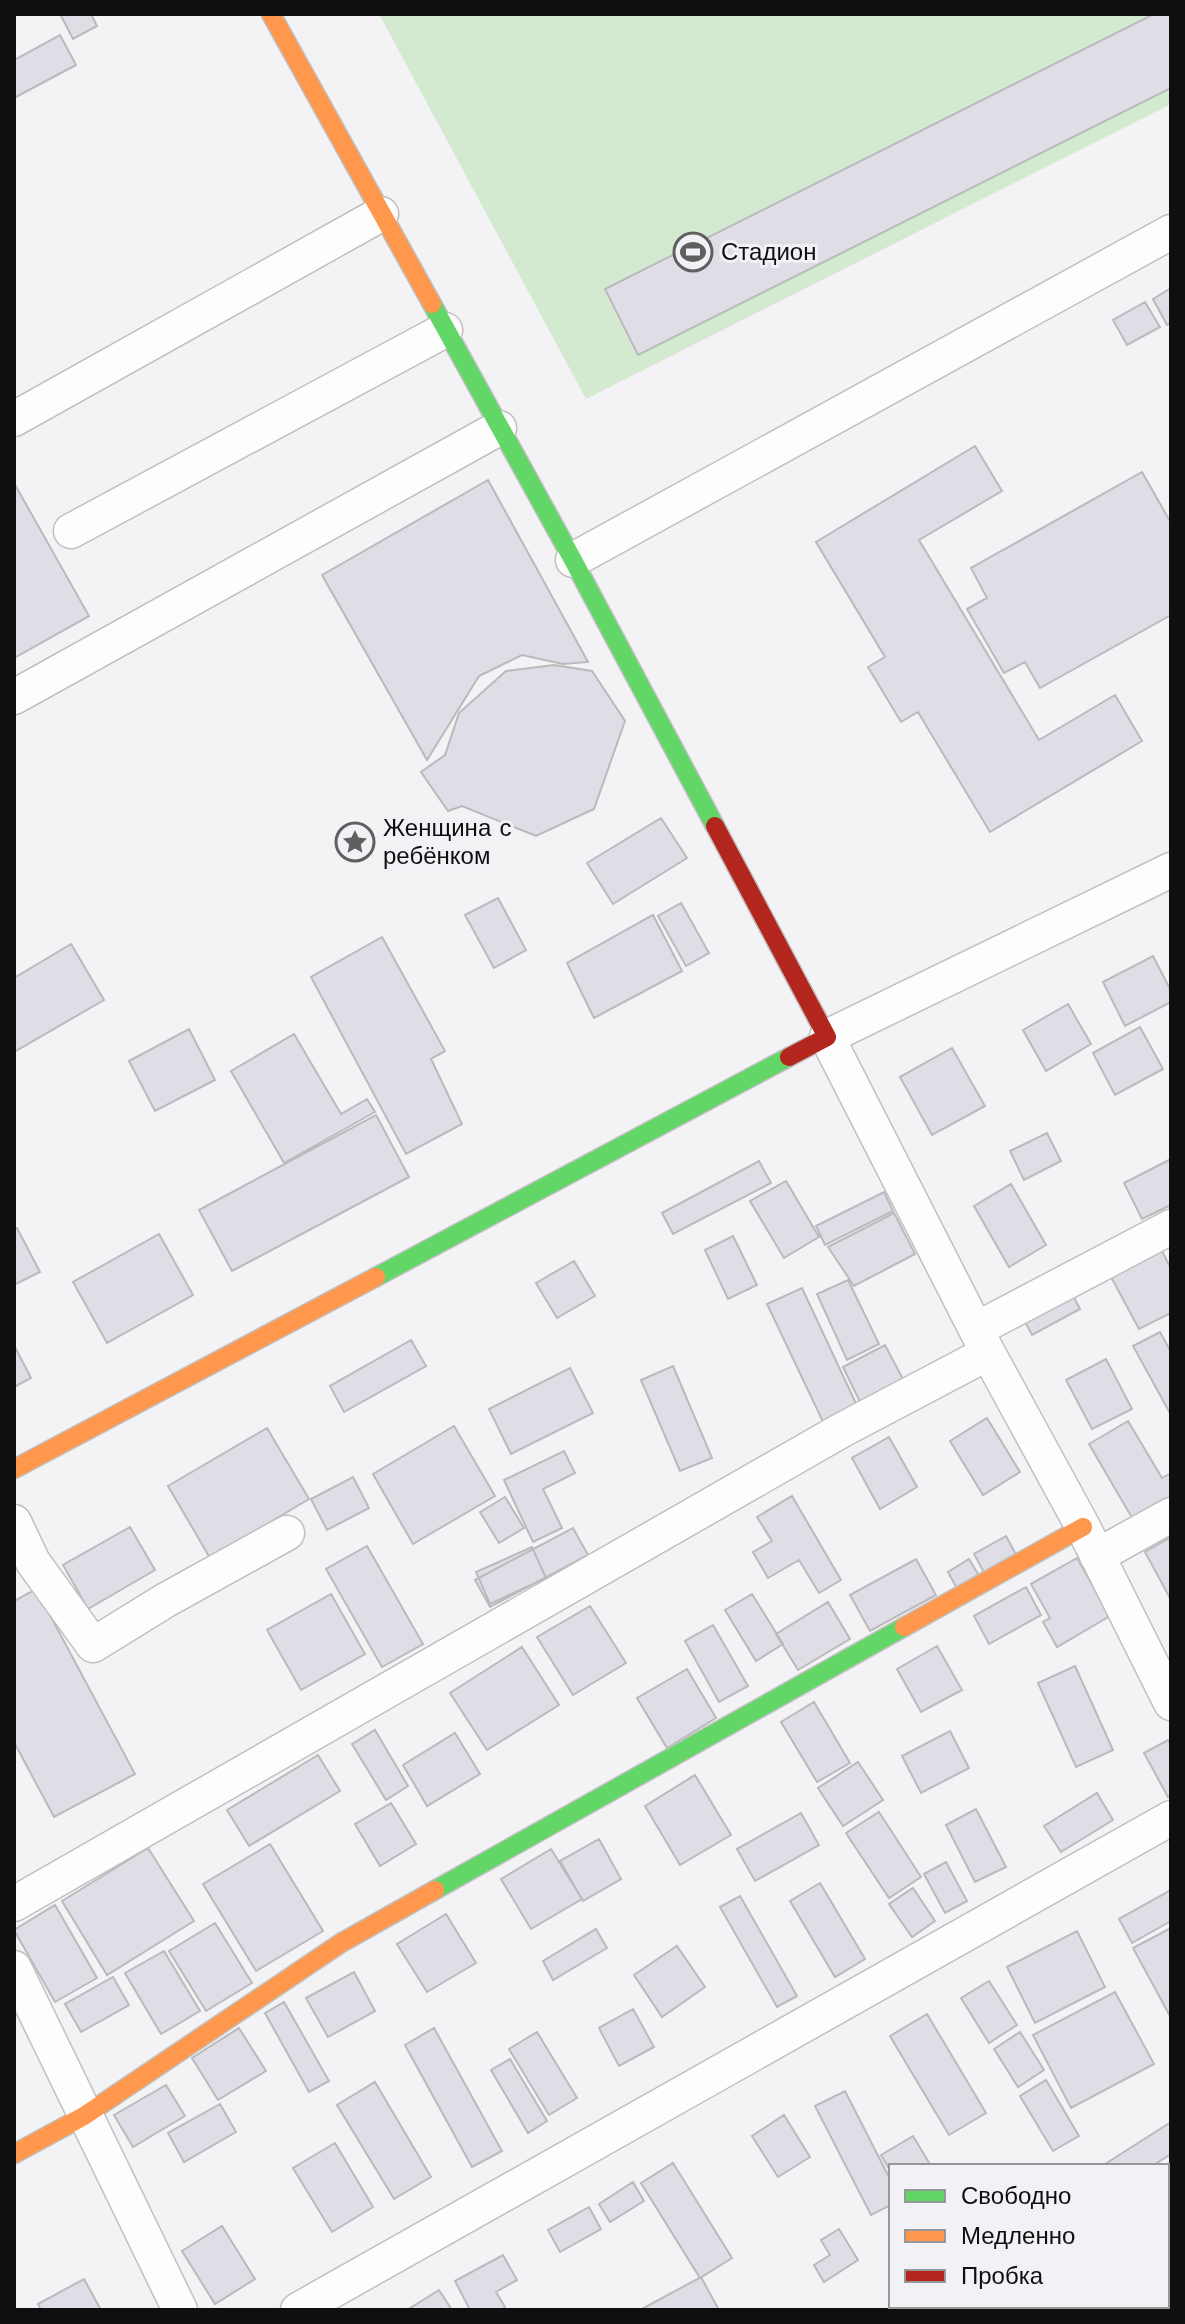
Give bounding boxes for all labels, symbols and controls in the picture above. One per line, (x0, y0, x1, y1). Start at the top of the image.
sports icon: Стадион (672, 231, 714, 273)
place label: Стадион (721, 238, 816, 266)
place label: Женщина с ребёнком (383, 814, 511, 870)
place icon: Женщина с ребёнком (334, 821, 376, 863)
legend (889, 2164, 1169, 2308)
text: Свободно (961, 2182, 1071, 2210)
text: Медленно (961, 2222, 1075, 2250)
text: Пробка (961, 2262, 1044, 2290)

